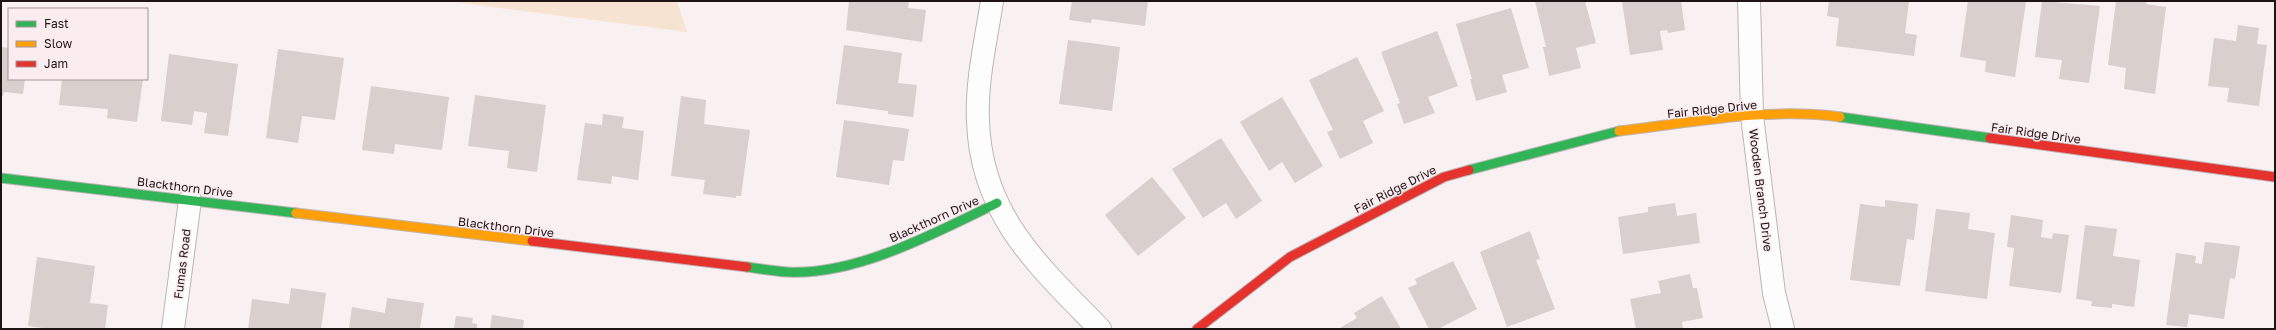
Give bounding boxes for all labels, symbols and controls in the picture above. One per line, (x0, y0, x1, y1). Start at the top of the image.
legend (8, 8, 148, 80)
text: Fast (44, 16, 69, 31)
text: Slow (44, 36, 72, 51)
text: Jam (44, 56, 68, 71)
street label: Fair Ridge Drive (1666, 97, 1758, 121)
street label: Fair Ridge Drive (1990, 119, 2082, 147)
street label: Wooden Branch Drive (1746, 128, 1776, 252)
street label: Fair Ridge Drive (1351, 162, 1439, 216)
street label: Blackthorn Drive (136, 174, 234, 200)
street label: Blackthorn Drive (887, 193, 981, 245)
street label: Blackthorn Drive (457, 214, 555, 240)
street label: Fumas Road (170, 228, 194, 300)

